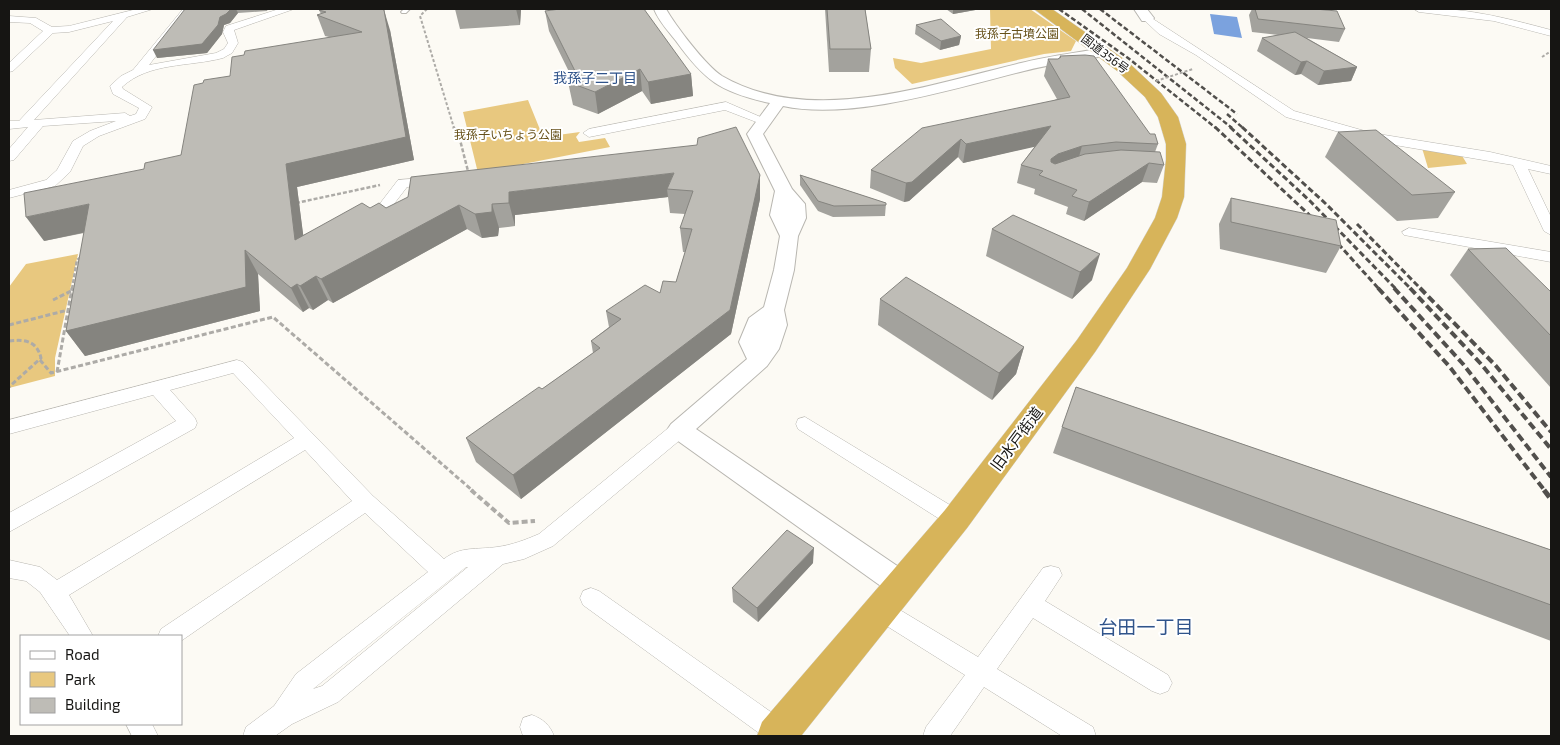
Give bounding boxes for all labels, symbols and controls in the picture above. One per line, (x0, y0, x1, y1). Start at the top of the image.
park label: 我孫子古墳公園 (975, 26, 1059, 40)
street label: 国道356号 (1079, 31, 1132, 76)
district label: 我孫子二丁目 (553, 69, 637, 86)
park label: 我孫子いちょう公園 (454, 127, 562, 141)
street label: 旧水戸街道 (986, 403, 1046, 474)
district label: 台田一丁目 (1098, 615, 1194, 638)
legend (20, 635, 182, 725)
text: Road (65, 645, 100, 663)
text: Park (65, 670, 96, 688)
text: Building (65, 695, 121, 713)

